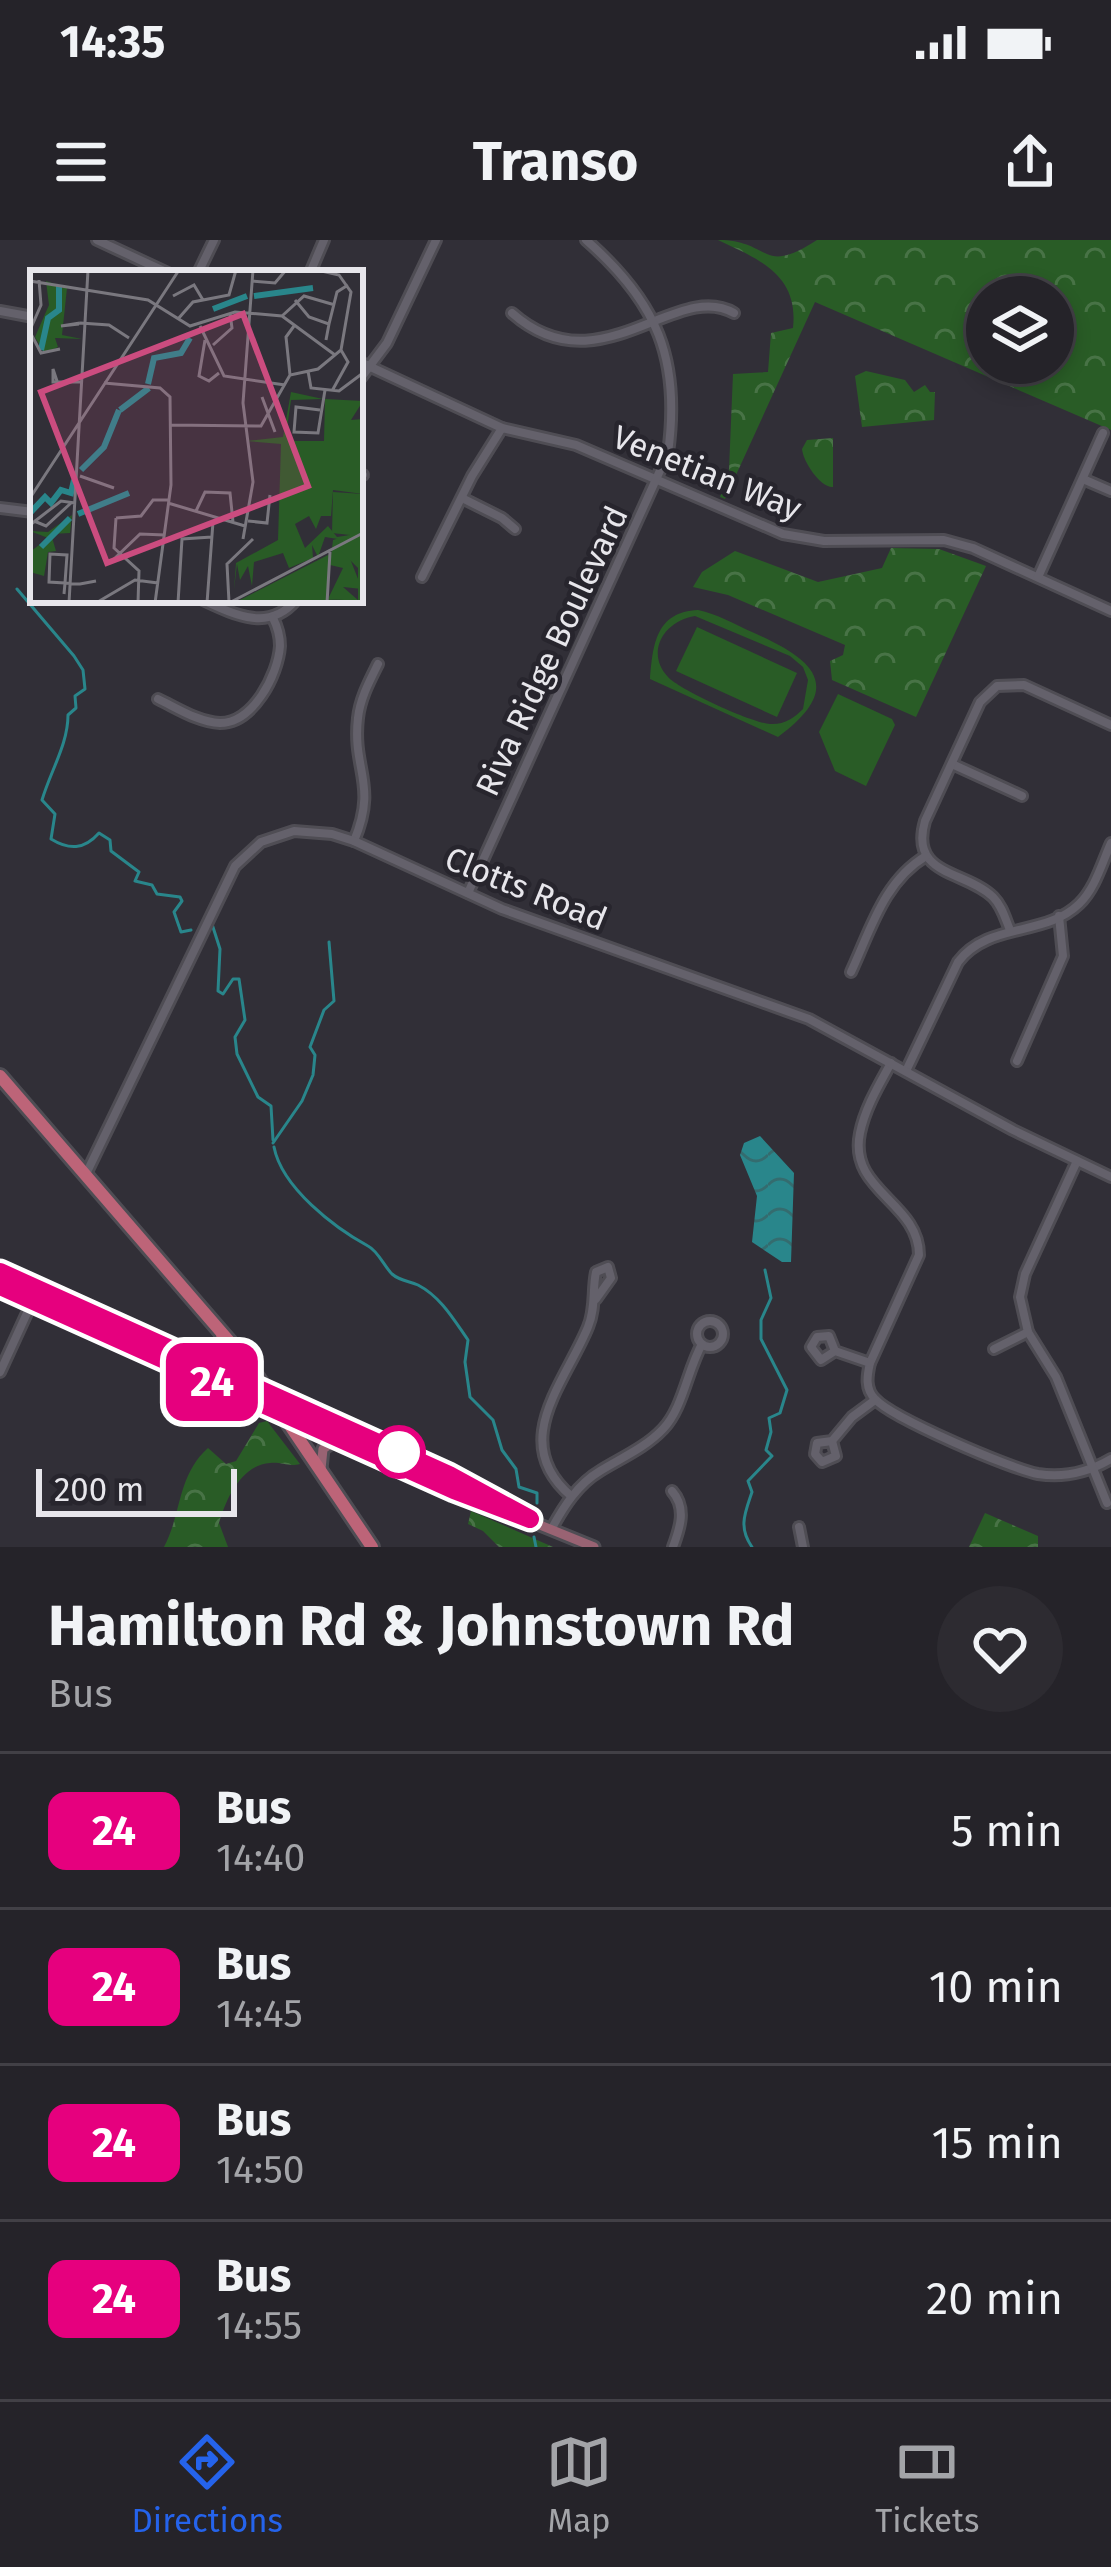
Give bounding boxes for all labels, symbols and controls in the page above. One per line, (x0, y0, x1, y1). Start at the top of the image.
text: 14:35 (60, 15, 165, 69)
icon: menu (48, 129, 114, 195)
icon: share (997, 129, 1063, 195)
text: Transo (473, 130, 638, 194)
inset map (30, 270, 363, 603)
map controls (966, 276, 1074, 384)
button: layers (966, 276, 1074, 384)
street label: Venetian Way (607, 417, 807, 529)
street label: Riva Ridge Boulevard (467, 500, 637, 802)
street label: Clotts Road (439, 838, 613, 940)
line badge: 24 (158, 1343, 266, 1421)
text: 24 (190, 1357, 234, 1407)
unlabelled marker (374, 1427, 424, 1477)
scale bar (36, 1463, 237, 1516)
text: 200 m (54, 1470, 144, 1510)
button: heart (937, 1586, 1063, 1712)
text: Hamilton Rd & Johnstown Rd (48, 1592, 794, 1660)
text: Bus (48, 1671, 113, 1717)
text: Bus (216, 1781, 291, 1835)
text: 5 min (951, 1804, 1063, 1858)
text: 24 (92, 1806, 136, 1856)
text: 14:40 (216, 1835, 305, 1881)
text: Bus (216, 1937, 291, 1991)
text: 10 min (929, 1960, 1063, 2014)
text: 24 (92, 1962, 136, 2012)
text: 14:45 (216, 1991, 303, 2037)
text: Bus (216, 2093, 291, 2147)
text: 15 min (931, 2116, 1063, 2170)
text: 24 (92, 2118, 136, 2168)
text: 14:50 (216, 2147, 304, 2193)
text: Bus (216, 2249, 291, 2303)
text: 20 min (926, 2272, 1063, 2326)
text: 24 (92, 2274, 136, 2324)
text: 14:55 (216, 2303, 302, 2349)
tab: Directions (132, 2429, 283, 2541)
tab: Map (546, 2429, 612, 2541)
tab: Tickets (875, 2429, 979, 2541)

